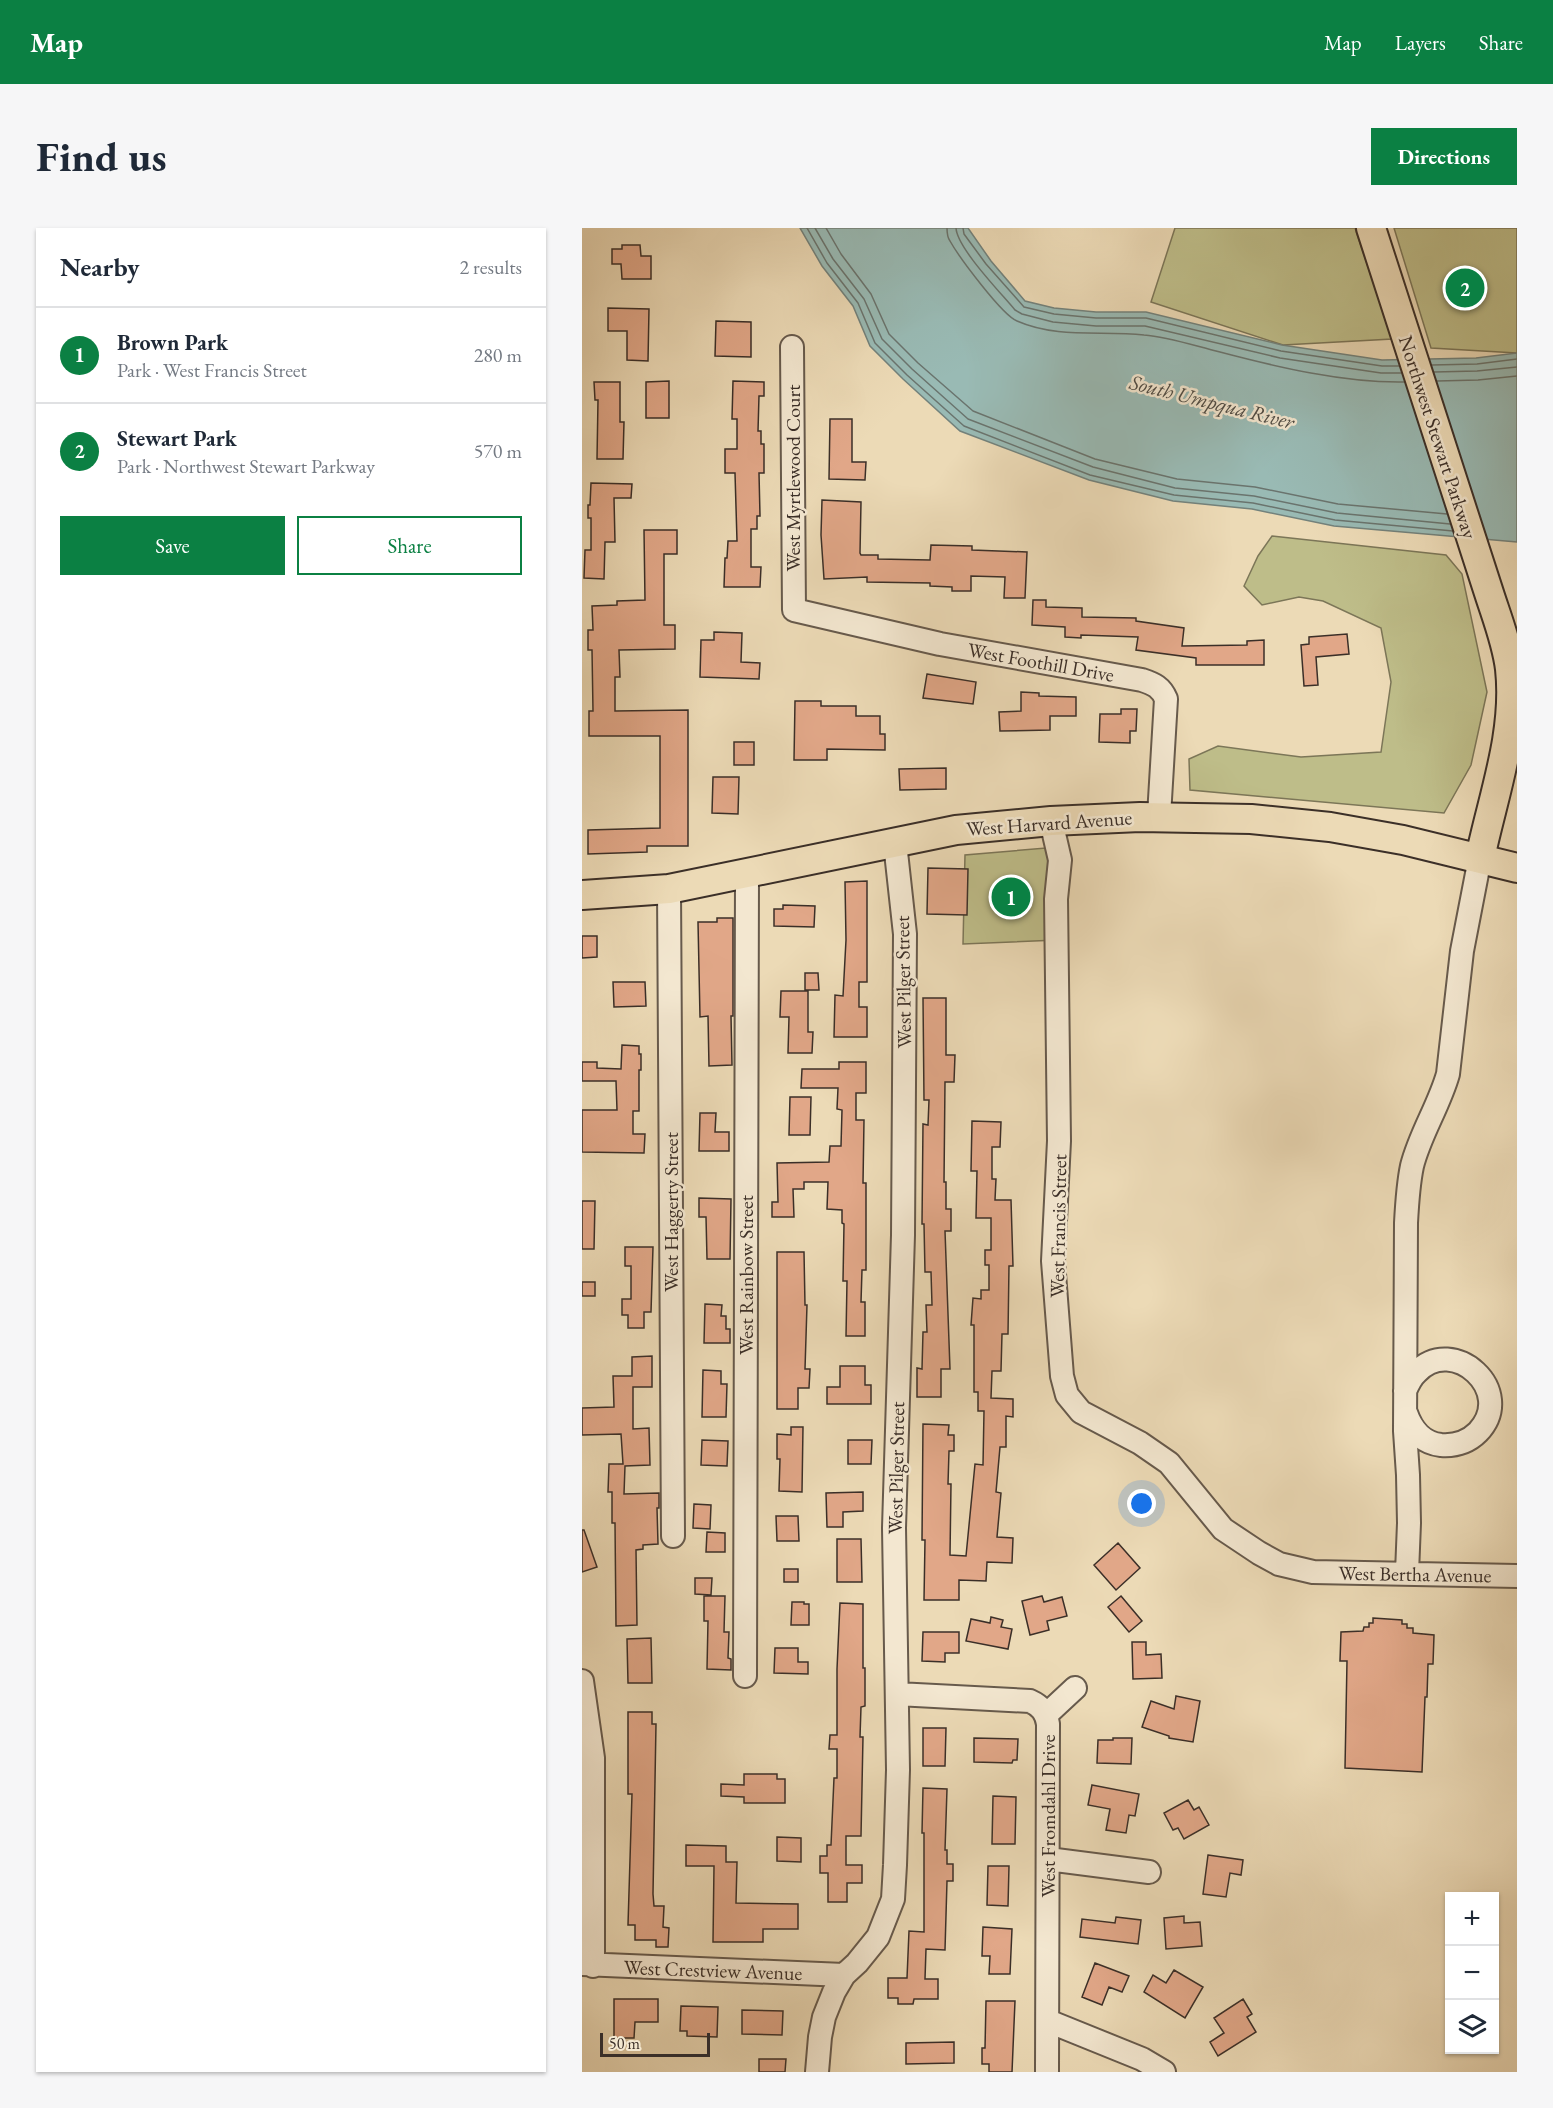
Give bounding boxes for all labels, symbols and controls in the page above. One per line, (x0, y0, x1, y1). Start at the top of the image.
text: Map (30, 24, 83, 60)
text: Map (1324, 29, 1362, 56)
text: Layers (1395, 29, 1446, 56)
text: Share (1479, 29, 1523, 56)
button: Directions (1371, 128, 1517, 185)
text: Find us (36, 129, 167, 184)
text: Nearby (60, 250, 140, 284)
text: 2 results (459, 254, 522, 280)
pin: 2 (1446, 266, 1484, 310)
text: Brown Park (117, 328, 228, 357)
street label: Northwest Stewart Parkway (1393, 332, 1483, 542)
text: 1 (74, 342, 85, 368)
text: 280 m (474, 342, 522, 368)
text: Park · West Francis Street (117, 357, 307, 383)
water label: South Umpqua River (1126, 368, 1298, 436)
street label: West Myrtlewood Court (780, 384, 806, 572)
text: Stewart Park (117, 424, 237, 453)
text: 2 (74, 438, 85, 464)
text: 570 m (474, 438, 522, 464)
text: Park · Northwest Stewart Parkway (117, 453, 375, 479)
button: Save (60, 516, 285, 575)
button: Share (297, 516, 522, 575)
street label: West Foothill Drive (966, 636, 1116, 688)
street label: West Harvard Avenue (965, 804, 1133, 842)
pin: 1 (992, 874, 1030, 920)
street label: West Pilger Street (889, 915, 917, 1049)
street label: West Haggerty Street (658, 1131, 684, 1292)
street label: West Francis Street (1044, 1153, 1072, 1298)
street label: West Rainbow Street (733, 1194, 759, 1355)
street label: West Pilger Street (882, 1401, 910, 1535)
your location (1127, 1489, 1156, 1518)
street label: West Bertha Avenue (1338, 1560, 1492, 1588)
street label: West Fromdahl Drive (1035, 1734, 1061, 1898)
map controls (1445, 1892, 1499, 2054)
button: + (1445, 1892, 1499, 1946)
button: − (1445, 1946, 1499, 2000)
street label: West Crestview Avenue (623, 1954, 803, 1986)
button: layers (1445, 2000, 1499, 2054)
scale bar (600, 2030, 710, 2058)
text: 50 m (609, 2033, 640, 2054)

